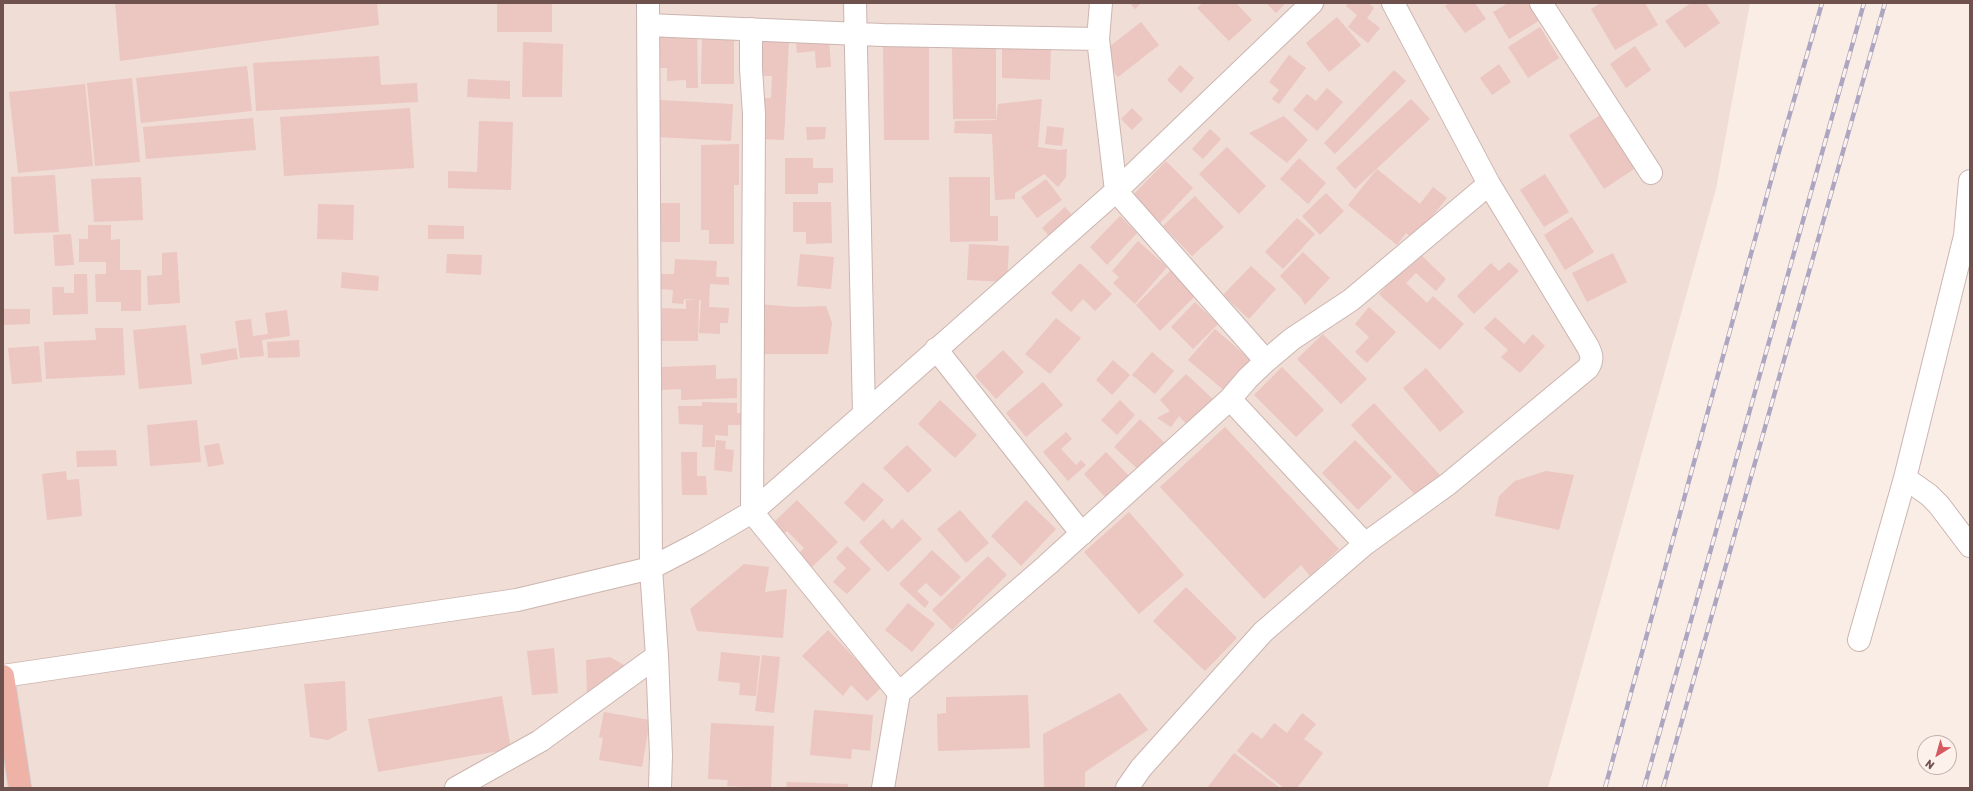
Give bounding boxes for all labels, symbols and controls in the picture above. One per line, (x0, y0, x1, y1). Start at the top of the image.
north arrow (1917, 735, 1957, 775)
text: N (1923, 757, 1937, 772)

